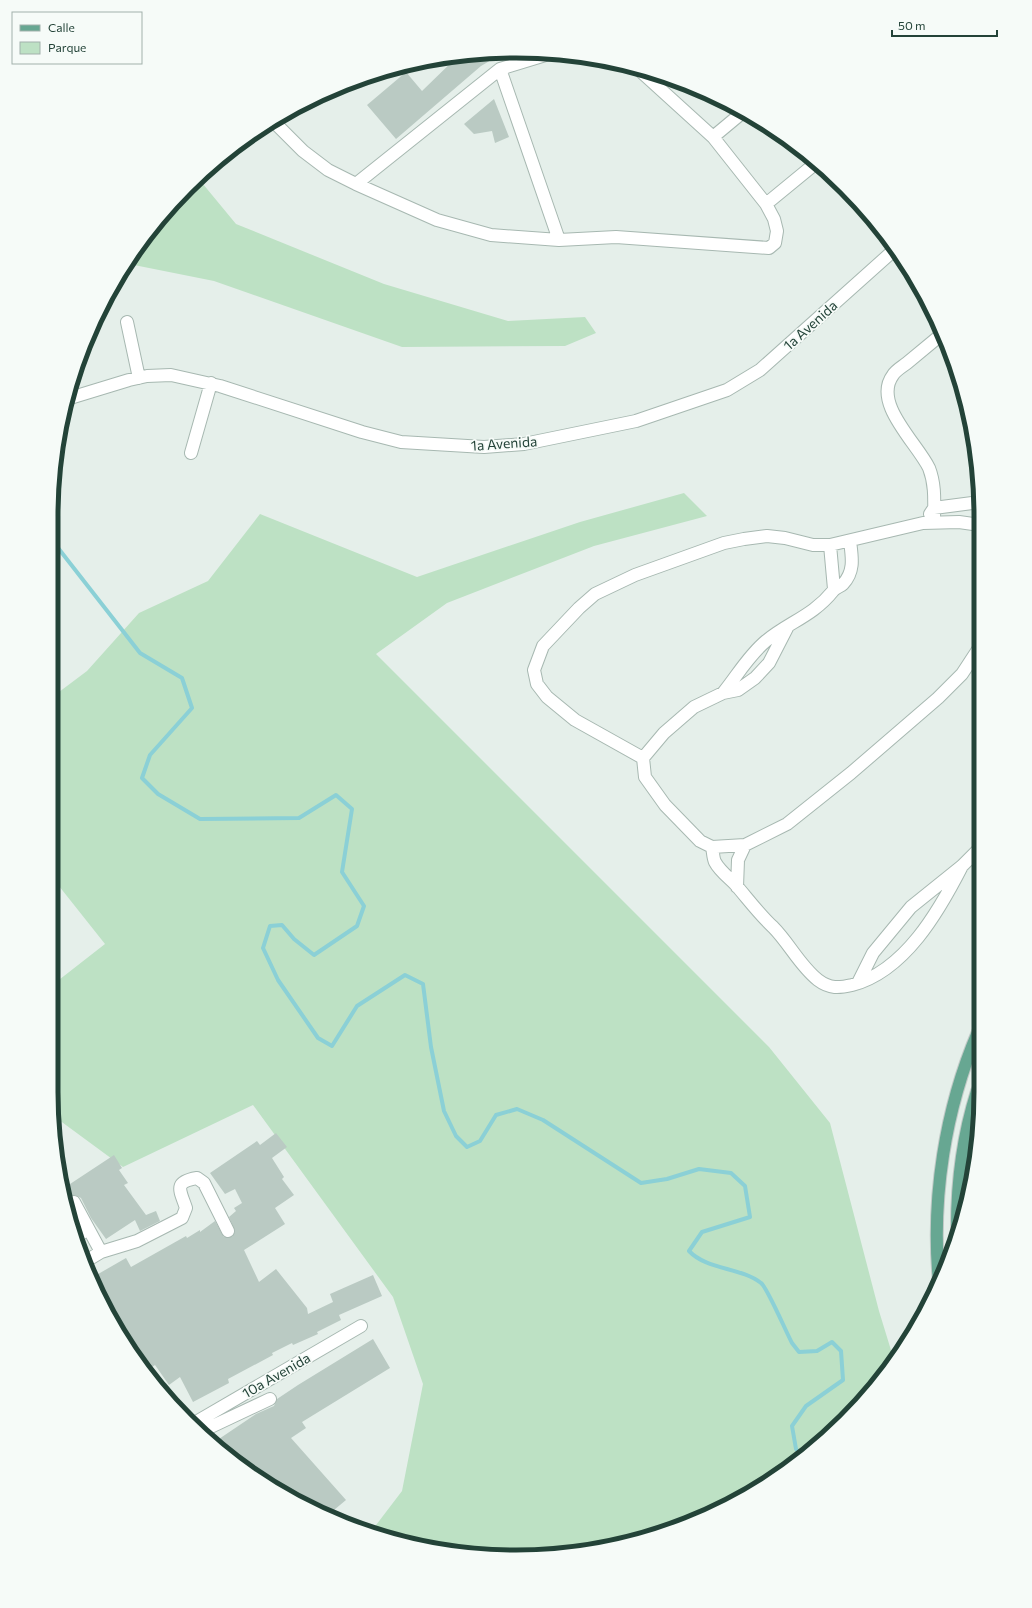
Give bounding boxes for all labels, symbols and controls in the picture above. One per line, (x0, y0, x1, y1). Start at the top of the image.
legend (12, 12, 142, 64)
scale bar (892, 12, 997, 38)
text: 50 m (898, 18, 926, 32)
text: Calle (48, 20, 75, 34)
text: Parque (48, 40, 86, 54)
street label: 1a Avenida (780, 296, 840, 354)
street label: 1a Avenida (470, 432, 538, 454)
street label: 10a Avenida (239, 1349, 313, 1401)

